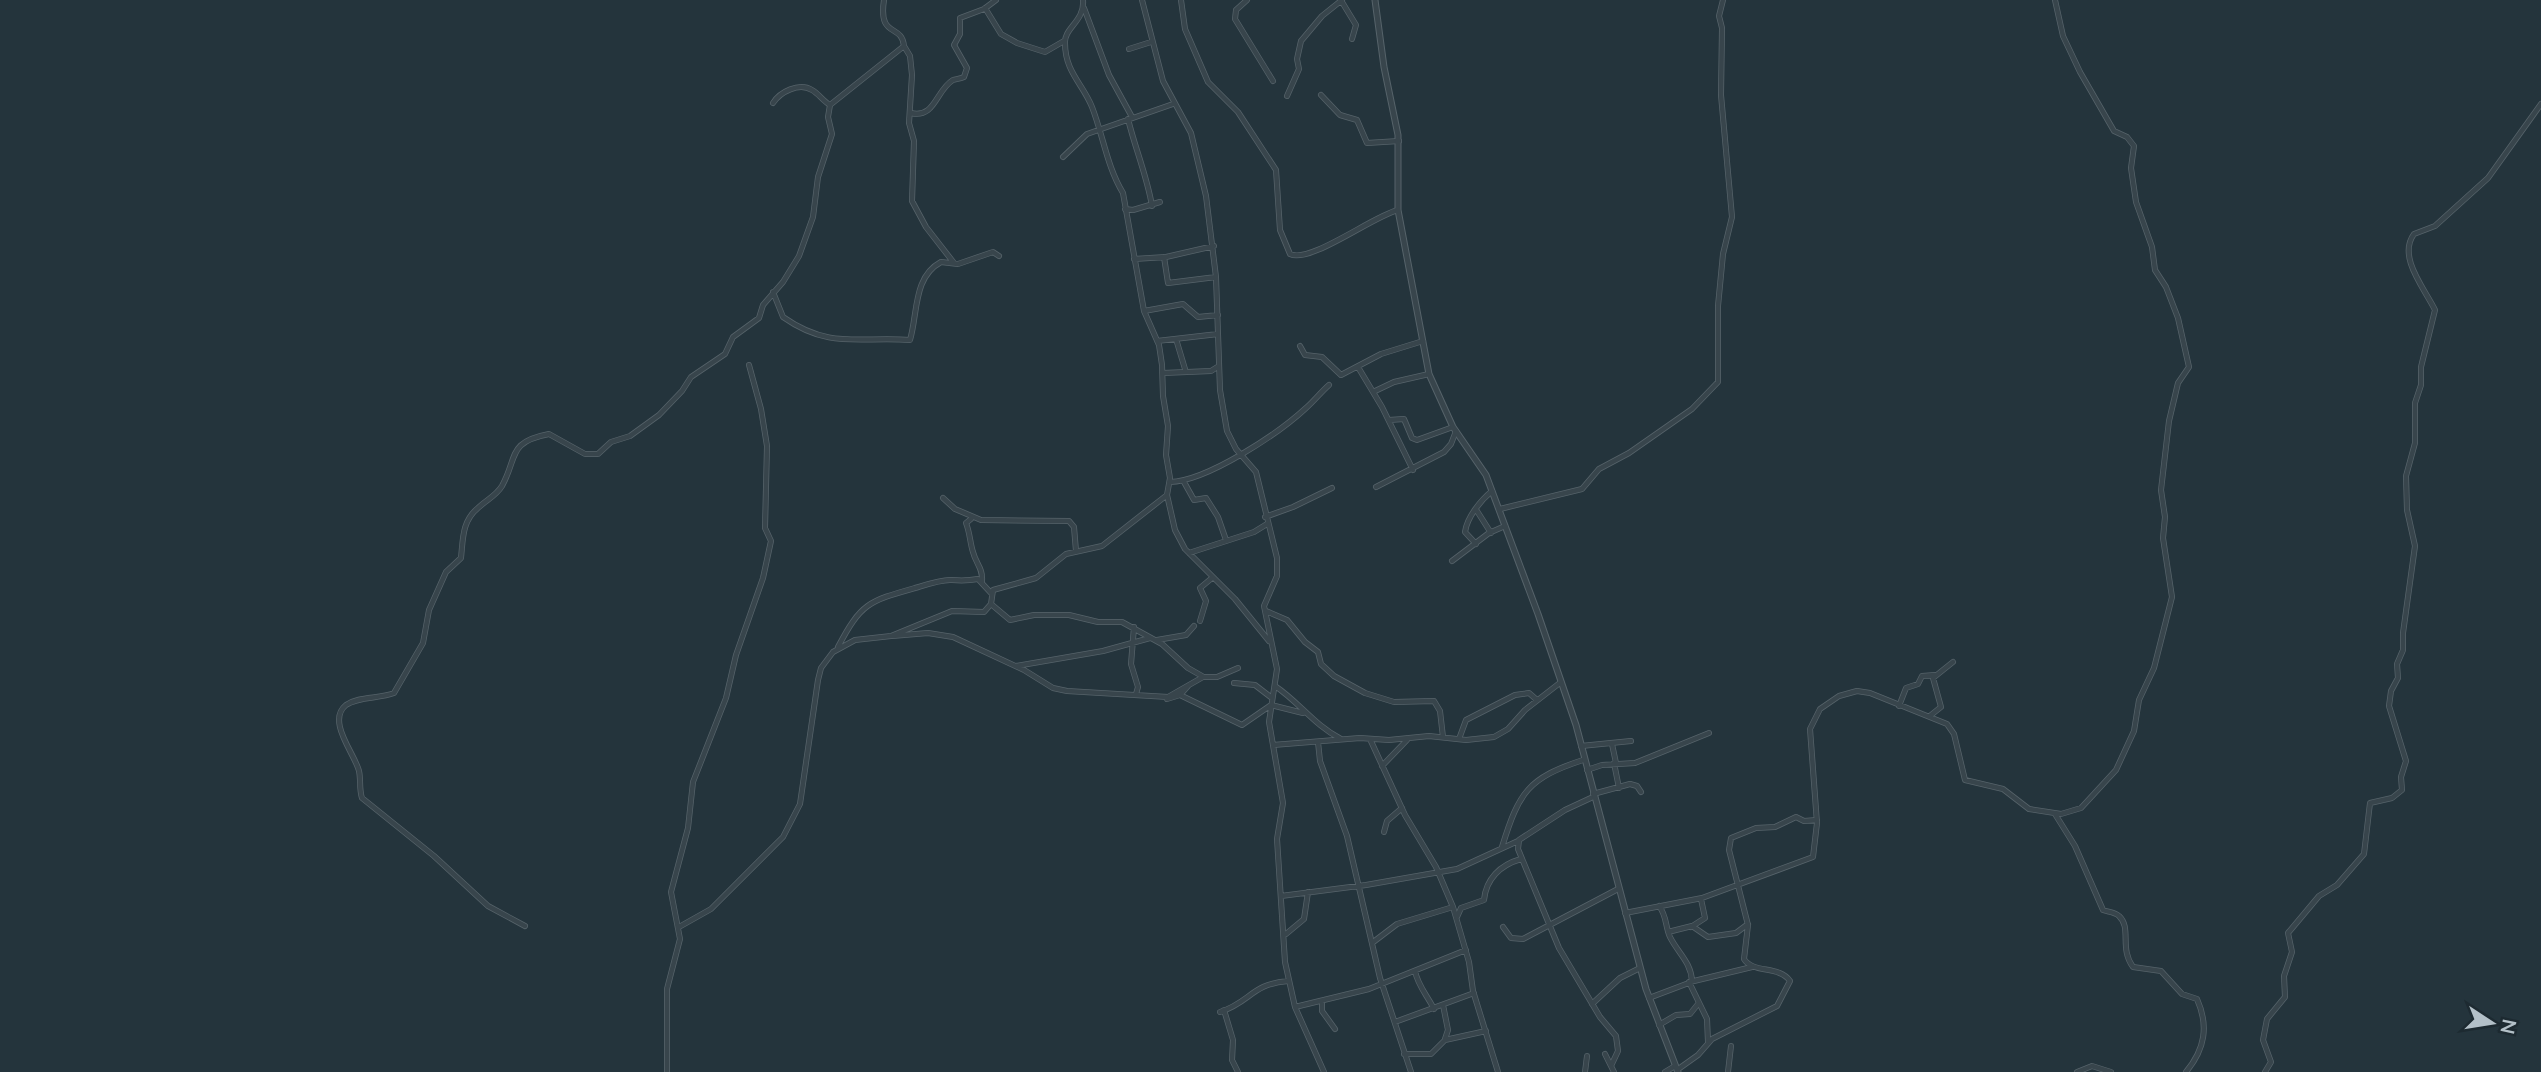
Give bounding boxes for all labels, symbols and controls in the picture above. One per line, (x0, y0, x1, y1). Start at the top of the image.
north arrow (2457, 988, 2527, 1058)
text: N (2496, 1017, 2522, 1036)

